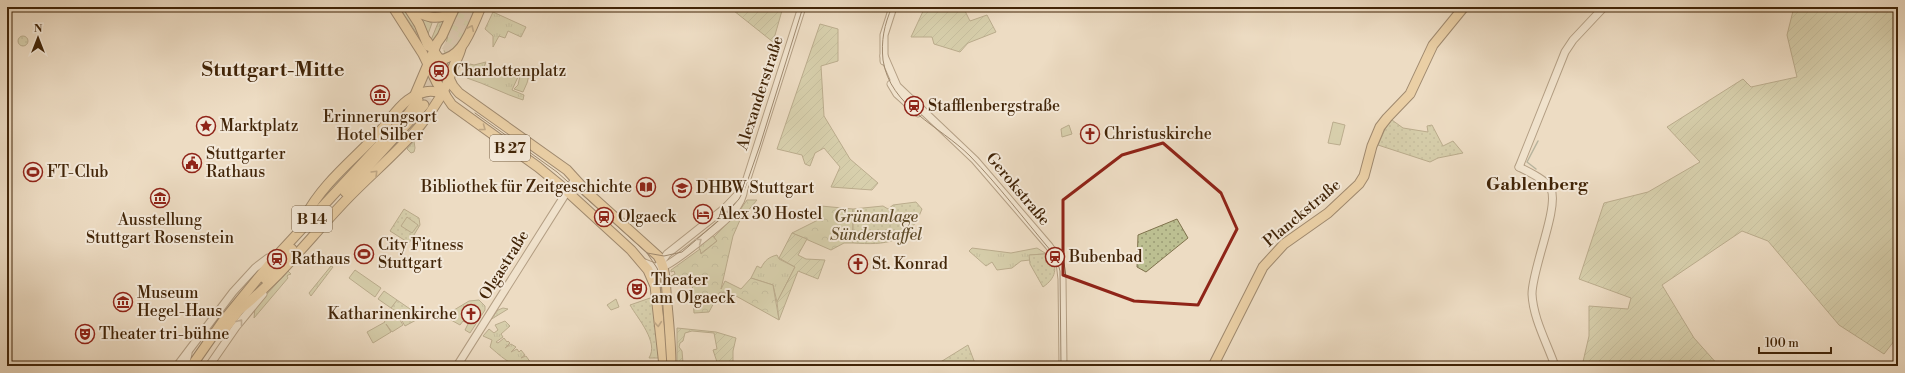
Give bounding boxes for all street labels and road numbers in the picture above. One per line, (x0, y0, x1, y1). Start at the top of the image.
street label: Alexanderstraße (732, 33, 788, 153)
road number: B 27 (490, 135, 530, 161)
street label: Gerokstraße (982, 148, 1054, 230)
street label: Planckstraße (1259, 175, 1345, 251)
road number: B 14 (292, 206, 332, 232)
street label: Olgastraße (475, 226, 533, 304)

